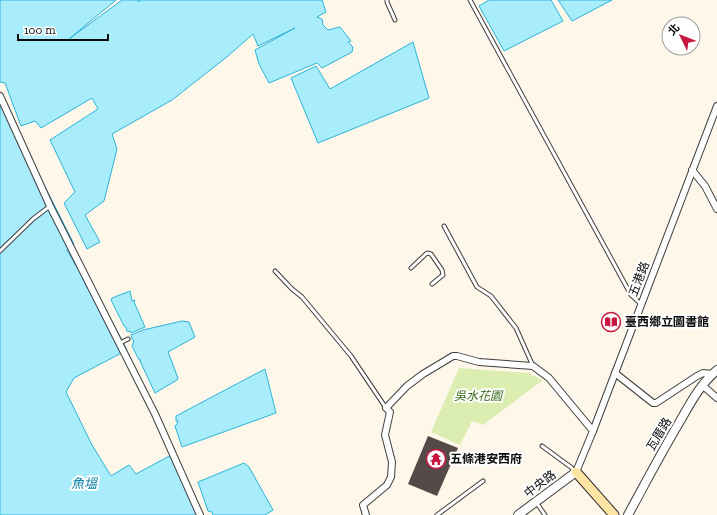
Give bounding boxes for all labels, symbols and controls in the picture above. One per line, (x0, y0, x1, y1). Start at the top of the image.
scale bar (18, 16, 108, 42)
north arrow (661, 16, 701, 56)
text: 北 (666, 21, 683, 38)
text: 100 m (24, 23, 56, 37)
street label: 五港路 (626, 260, 652, 298)
library icon: 臺西鄉立圖書館 (600, 311, 622, 333)
place label: 臺西鄉立圖書館 (625, 315, 709, 329)
park label: 吳水花園 (454, 389, 504, 403)
street label: 瓦厝路 (644, 415, 674, 453)
temple icon: 五條港安西府 (425, 448, 447, 470)
place label: 五條港安西府 (450, 452, 522, 466)
street label: 中央路 (521, 468, 559, 500)
water label: 魚塭 (71, 476, 99, 491)

